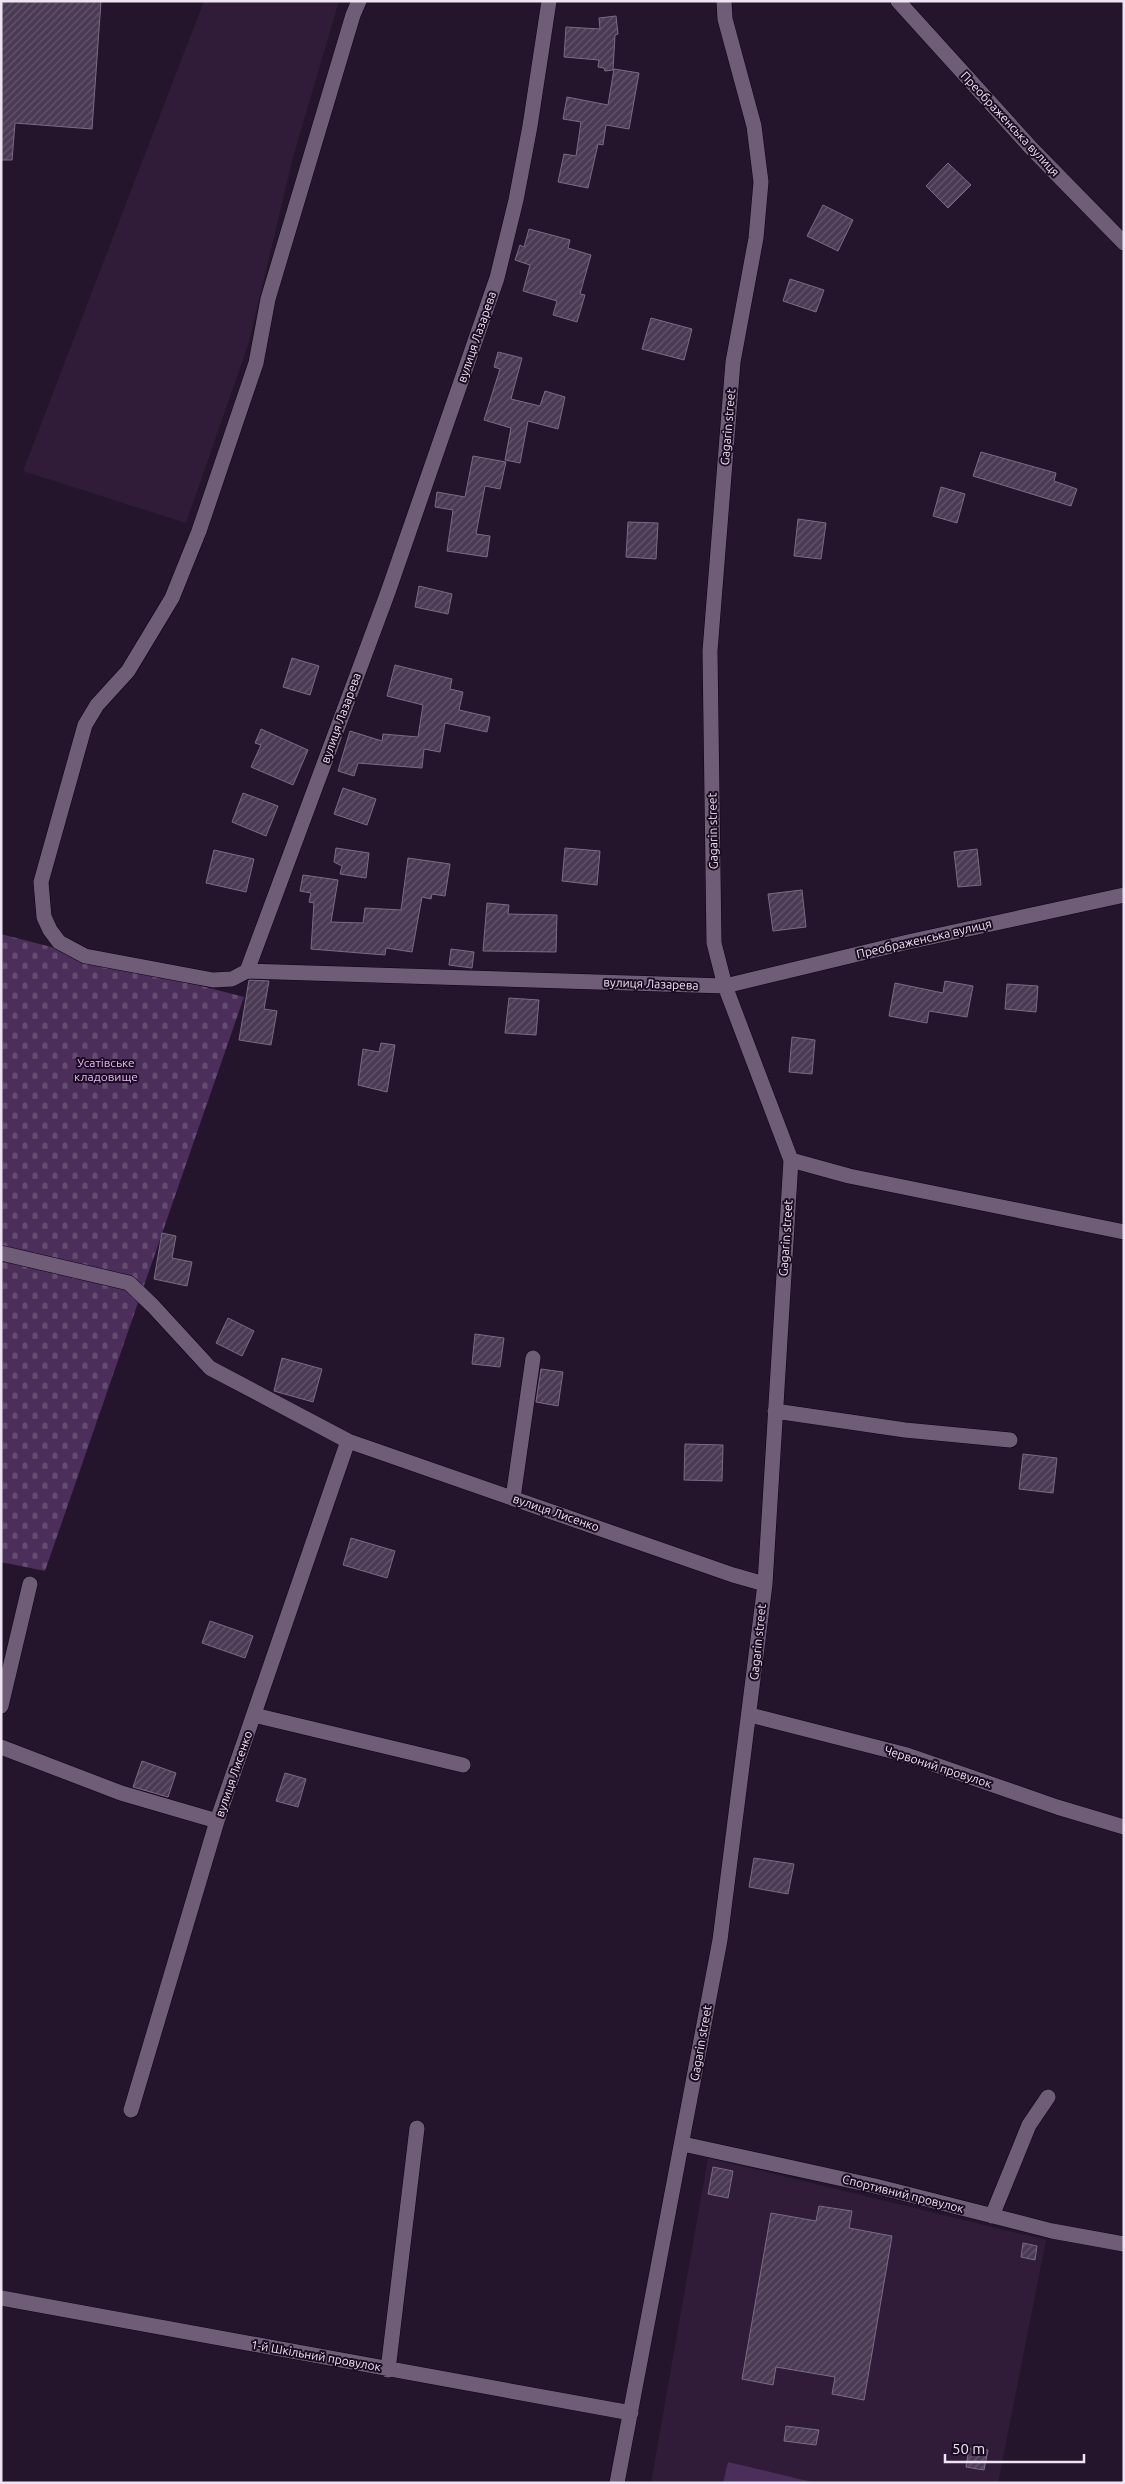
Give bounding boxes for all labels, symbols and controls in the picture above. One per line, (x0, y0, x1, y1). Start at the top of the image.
street label: Преображенська вулиця (959, 69, 1062, 179)
street label: вулиця Лазарева (455, 290, 498, 384)
street label: Gagarin street (718, 388, 737, 466)
street label: вулиця Лазарева (318, 671, 363, 765)
street label: Gagarin street (705, 792, 720, 869)
street label: Преображенська вулиця (855, 917, 993, 960)
street label: вулиця Лазарева (603, 975, 699, 992)
park label: Усатівське кладовище (74, 1056, 138, 1083)
street label: Gagarin street (776, 1199, 795, 1277)
street label: вулиця Лисенко (511, 1492, 601, 1533)
street label: Gagarin street (747, 1603, 768, 1681)
street label: вулиця Лисенко (213, 1729, 254, 1819)
street label: Червоний провулок (883, 1743, 993, 1790)
street label: Gagarin street (687, 2004, 714, 2082)
street label: Спортивний провулок (841, 2172, 965, 2215)
street label: 1-й Шкільний провулок (250, 2338, 382, 2373)
scale bar (945, 2432, 1084, 2464)
text: 50 m (952, 2440, 985, 2457)

